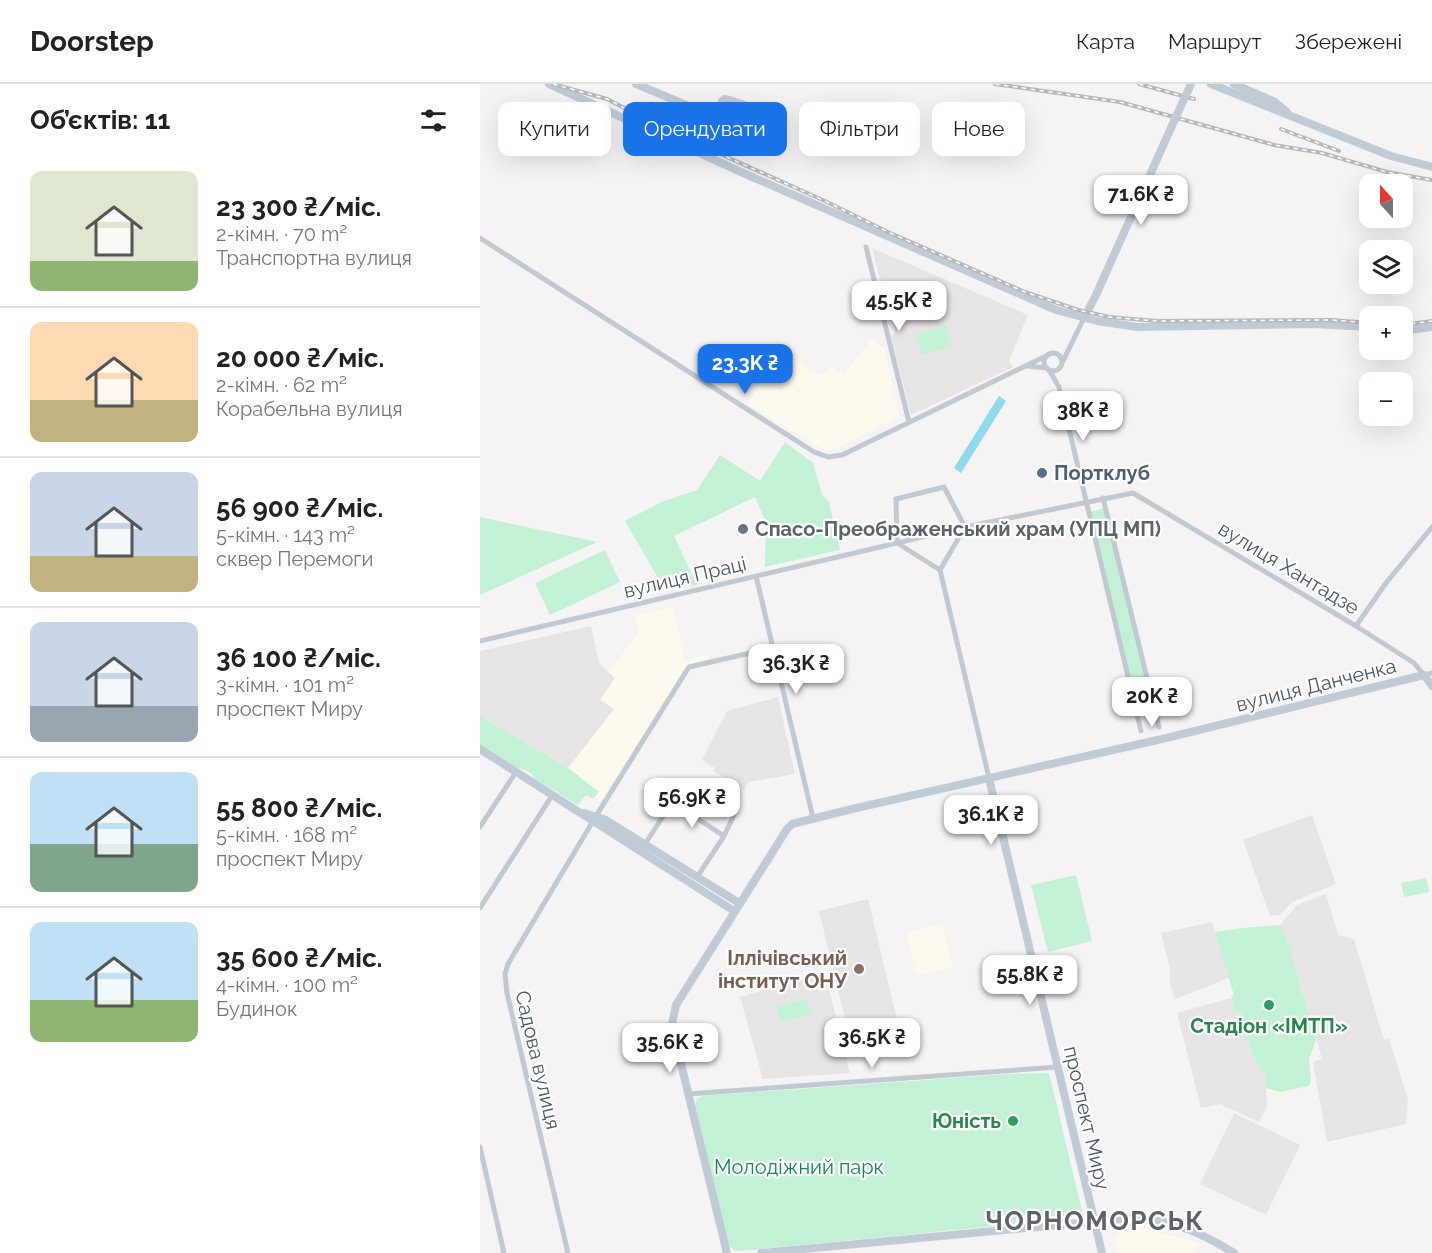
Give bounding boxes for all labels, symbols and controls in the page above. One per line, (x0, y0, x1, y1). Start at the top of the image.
text: Doorstep (30, 25, 154, 58)
text: Карта (1076, 29, 1135, 54)
text: Маршрут (1168, 29, 1261, 54)
text: Збережені (1294, 29, 1402, 54)
chip: Купити (498, 102, 611, 156)
chip: Орендувати (623, 102, 787, 156)
chip: Фільтри (799, 102, 920, 156)
chip: Нове (932, 102, 1025, 156)
icon: filters (417, 104, 450, 137)
text: Об’єктів: 11 (30, 105, 170, 135)
north arrow (1359, 174, 1413, 228)
map controls (1359, 174, 1413, 426)
pin: 71.6K ₴ (1086, 175, 1196, 226)
text: 71.6K ₴ (1108, 182, 1174, 206)
text: 23 300 ₴/міс. (216, 192, 381, 222)
icon: home (78, 195, 150, 267)
text: 2-кімн. · 70 m² (216, 222, 347, 246)
button: layers (1359, 240, 1413, 294)
text: Транспортна вулиця (216, 246, 412, 270)
pin: 45.5K ₴ (844, 281, 954, 332)
text: 45.5K ₴ (866, 288, 932, 312)
button: + (1359, 306, 1413, 360)
text: 20 000 ₴/міс. (216, 343, 384, 373)
pin: 23.3K ₴ (690, 344, 800, 395)
icon: home (78, 346, 150, 418)
text: 23.3K ₴ (712, 351, 778, 375)
button: − (1359, 372, 1413, 426)
text: 2-кімн. · 62 m² (216, 373, 347, 397)
pin: 38K ₴ (1041, 391, 1125, 442)
text: Корабельна вулиця (216, 397, 403, 421)
text: 38K ₴ (1057, 398, 1109, 422)
place label: Портклуб (1054, 461, 1150, 485)
marker: Портклуб (1035, 466, 1049, 480)
text: 56 900 ₴/міс. (216, 493, 383, 523)
icon: home (78, 496, 150, 568)
place label: Спасо-Преображенський храм (УПЦ МП) (755, 517, 1161, 541)
street label: вулиця Хантадзе (1214, 517, 1364, 620)
marker: Спасо-Преображенський храм (УПЦ МП) (736, 522, 750, 536)
text: 5-кімн. · 143 m² (216, 523, 355, 547)
text: сквер Перемоги (216, 547, 373, 571)
street label: вулиця Праці (621, 551, 749, 603)
text: 36 100 ₴/міс. (216, 643, 381, 673)
pin: 36.3K ₴ (741, 644, 851, 695)
icon: home (78, 646, 150, 718)
text: 36.3K ₴ (762, 651, 830, 675)
street label: вулиця Данченка (1233, 653, 1399, 717)
text: 3-кімн. · 101 m² (216, 673, 354, 697)
pin: 20K ₴ (1110, 677, 1194, 728)
text: 20K ₴ (1126, 684, 1178, 708)
text: проспект Миру (216, 697, 363, 721)
pin: 56.9K ₴ (637, 778, 747, 829)
text: 56.9K ₴ (658, 785, 726, 809)
text: 55 800 ₴/міс. (216, 793, 382, 823)
pin: 36.1K ₴ (936, 795, 1046, 846)
icon: home (78, 796, 150, 868)
text: 36.1K ₴ (958, 802, 1024, 826)
text: 5-кімн. · 168 m² (216, 823, 357, 847)
text: проспект Миру (216, 847, 363, 871)
text: 35 600 ₴/міс. (216, 943, 382, 973)
icon: home (78, 946, 150, 1018)
place label: Іллічівський інститут ОНУ (718, 946, 847, 993)
pin: 55.8K ₴ (975, 955, 1085, 1006)
marker: Іллічівський інститут ОНУ (852, 962, 866, 976)
text: 55.8K ₴ (996, 962, 1064, 986)
text: 4-кімн. · 100 m² (216, 973, 358, 997)
street label: Садова вулиця (510, 988, 566, 1132)
text: Будинок (216, 997, 297, 1021)
marker: Стадіон «ІМТП» (1262, 998, 1276, 1012)
place label: Стадіон «ІМТП» (1190, 1014, 1348, 1038)
pin: 36.5K ₴ (817, 1018, 927, 1069)
pin: 35.6K ₴ (615, 1023, 725, 1074)
text: 36.5K ₴ (838, 1025, 906, 1049)
text: 35.6K ₴ (636, 1030, 704, 1054)
street label: проспект Миру (1059, 1044, 1115, 1192)
place label: Юність (932, 1109, 1001, 1133)
marker: Юність (1006, 1114, 1020, 1128)
park label: Молодіжний парк (714, 1155, 884, 1179)
district label: ЧОРНОМОРСЬК (985, 1206, 1205, 1236)

